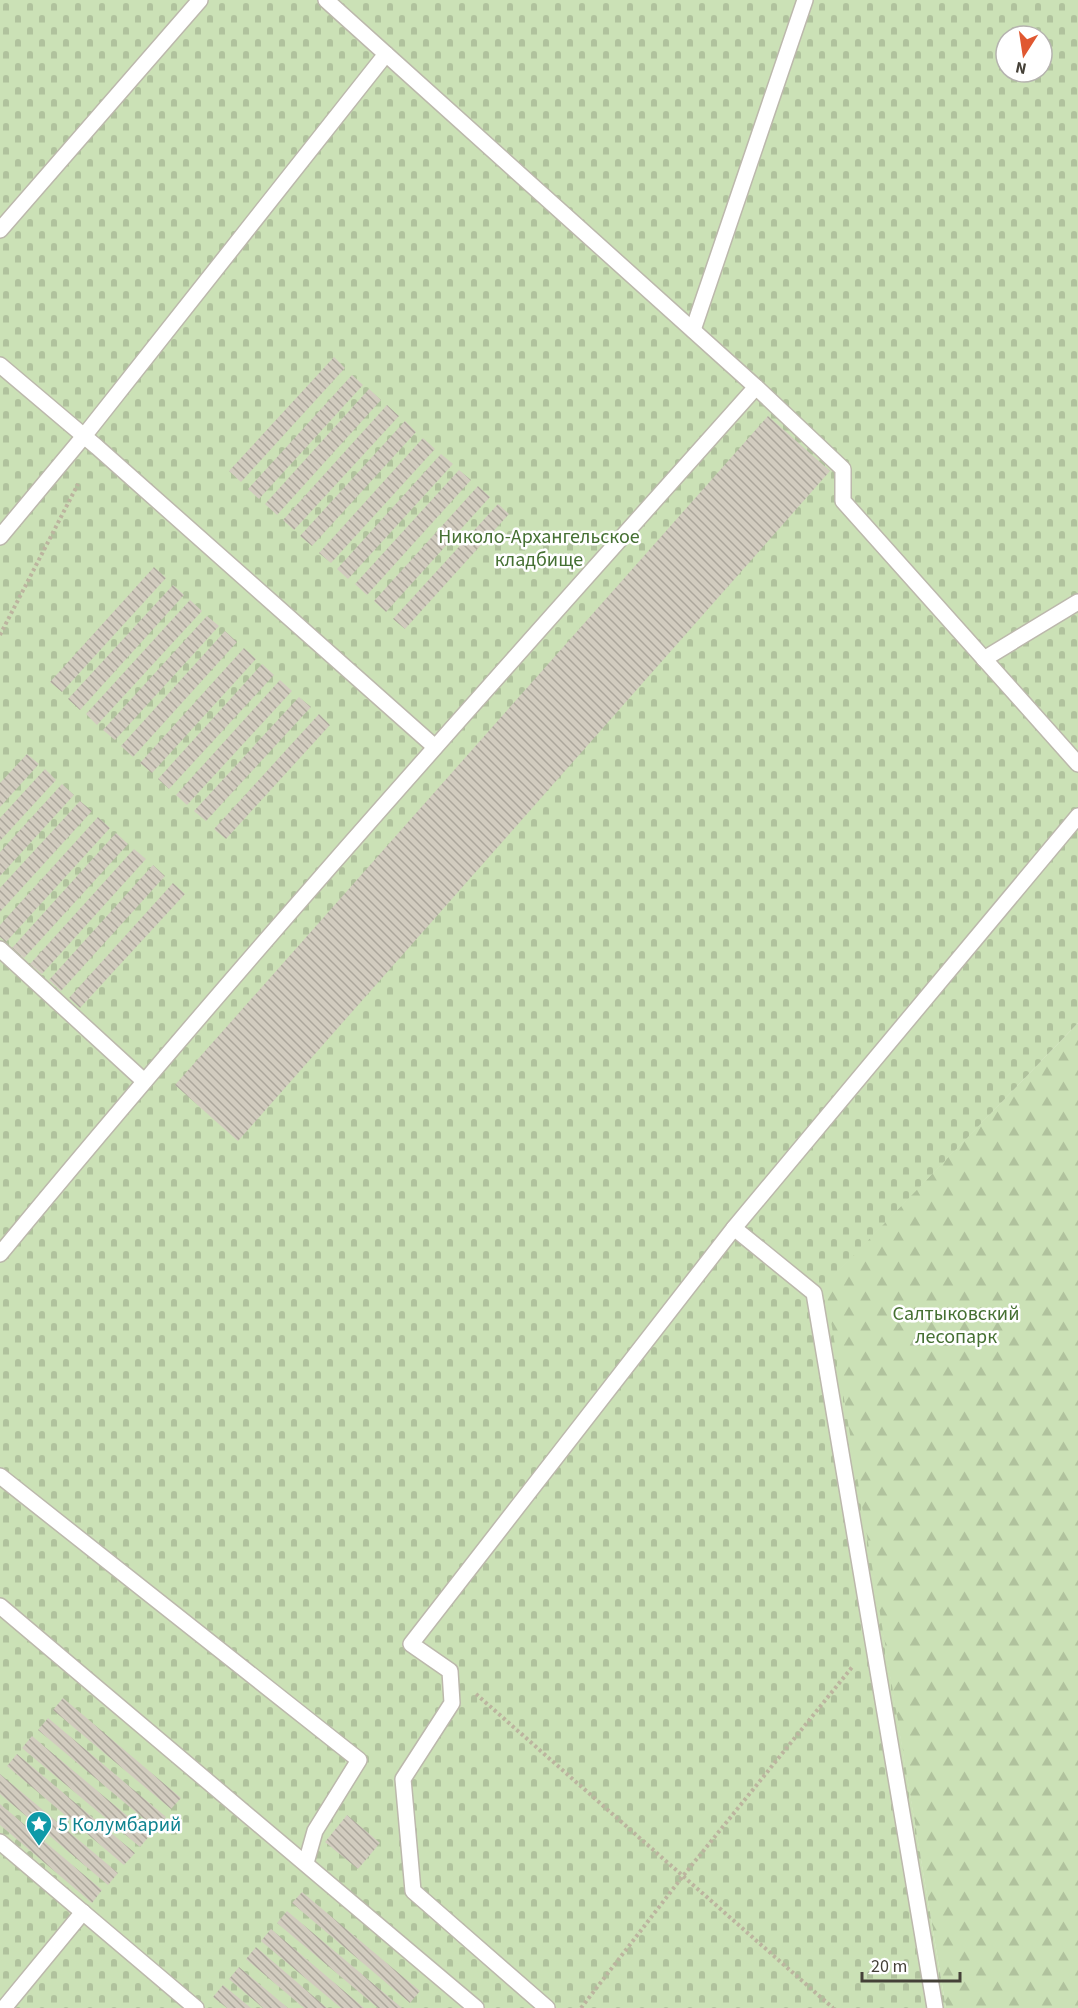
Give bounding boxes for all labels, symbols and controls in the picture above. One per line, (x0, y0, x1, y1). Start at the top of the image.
north arrow (994, 24, 1054, 84)
text: N (1014, 56, 1029, 80)
park label: Николо-Архангельское кладбище (438, 523, 640, 574)
park label: Салтыковский лесопарк (893, 1300, 1019, 1351)
place icon: 5 Колумбарий (24, 1809, 54, 1847)
place label: 5 Колумбарий (58, 1811, 181, 1839)
scale bar (862, 1945, 960, 1983)
text: 20 m (871, 1954, 907, 1979)

